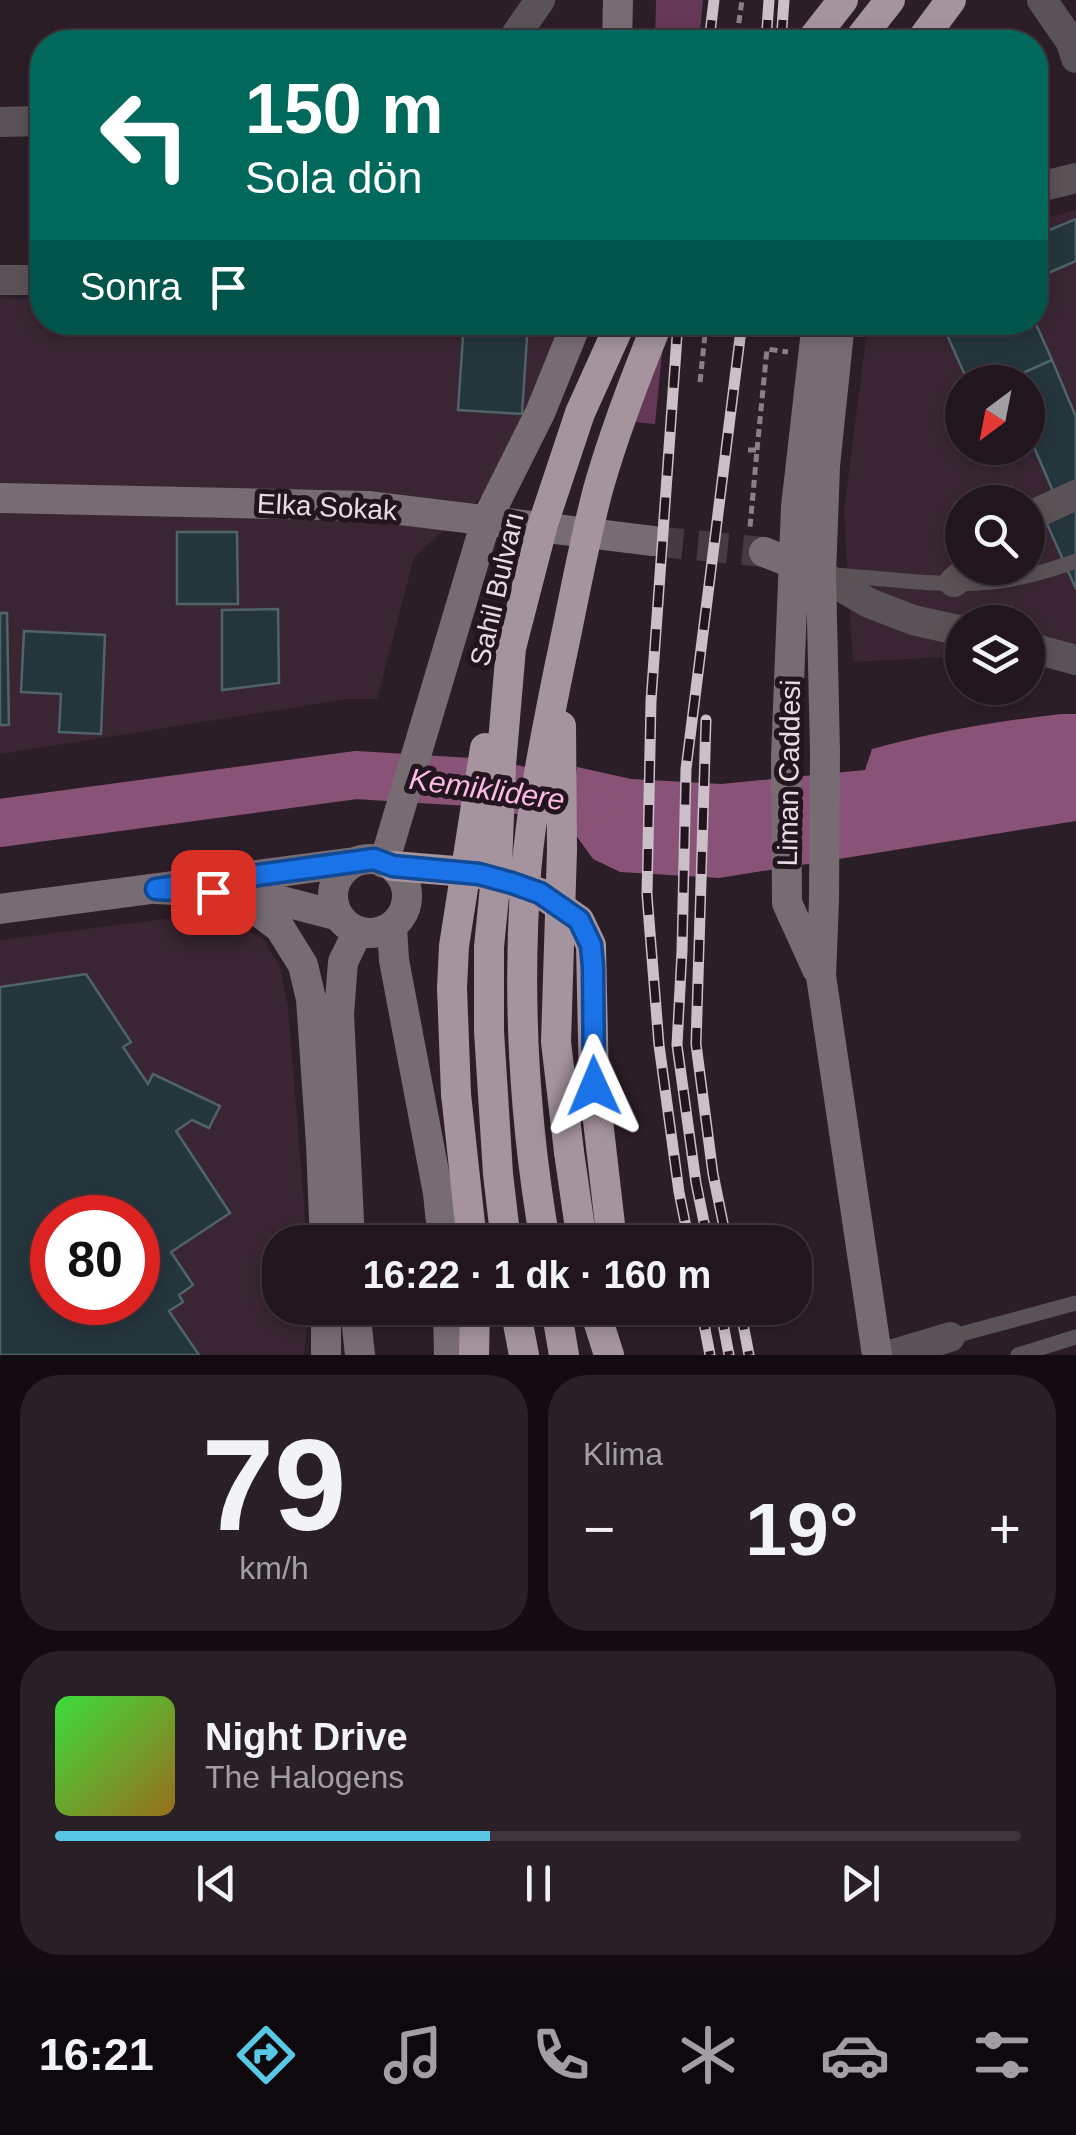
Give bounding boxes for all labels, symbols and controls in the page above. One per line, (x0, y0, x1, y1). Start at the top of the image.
icon: left (80, 70, 210, 200)
text: 150 m (245, 70, 443, 148)
text: Sola dön (245, 152, 423, 203)
icon: arrive (201, 260, 256, 315)
text: Sonra (80, 266, 181, 308)
north arrow (945, 365, 1045, 465)
map controls (945, 365, 1045, 705)
button: search (945, 485, 1045, 585)
street label: Elka Sokak (256, 488, 399, 526)
street label: Sahil Bulvarı (464, 509, 530, 669)
button: layers (945, 605, 1045, 705)
street label: Liman Caddesi (772, 679, 806, 867)
water label: Kemiklidere (407, 762, 567, 816)
pin (171, 850, 256, 935)
icon: arrive (186, 865, 241, 920)
position arrow (542, 1034, 646, 1138)
speed limit sign: 80 (30, 1195, 160, 1325)
text: 16:22 · 1 dk · 160 m (363, 1254, 711, 1296)
text: 79 (202, 1412, 346, 1558)
text: Klima (583, 1436, 663, 1472)
text: 19° (745, 1487, 859, 1571)
text: − (583, 1498, 615, 1560)
text: + (989, 1498, 1021, 1560)
text: km/h (239, 1550, 309, 1586)
text: Night Drive (205, 1716, 408, 1758)
text: The Halogens (205, 1759, 404, 1795)
icon: previous (189, 1856, 244, 1911)
icon: pause (511, 1856, 566, 1911)
icon: next (833, 1856, 888, 1911)
icon: directions (231, 2020, 301, 2090)
icon: music (378, 2020, 448, 2090)
icon: phone (526, 2020, 596, 2090)
icon: climate (673, 2020, 743, 2090)
icon: car (820, 2020, 890, 2090)
icon: filters (967, 2020, 1037, 2090)
text: 16:21 (39, 2029, 154, 2080)

